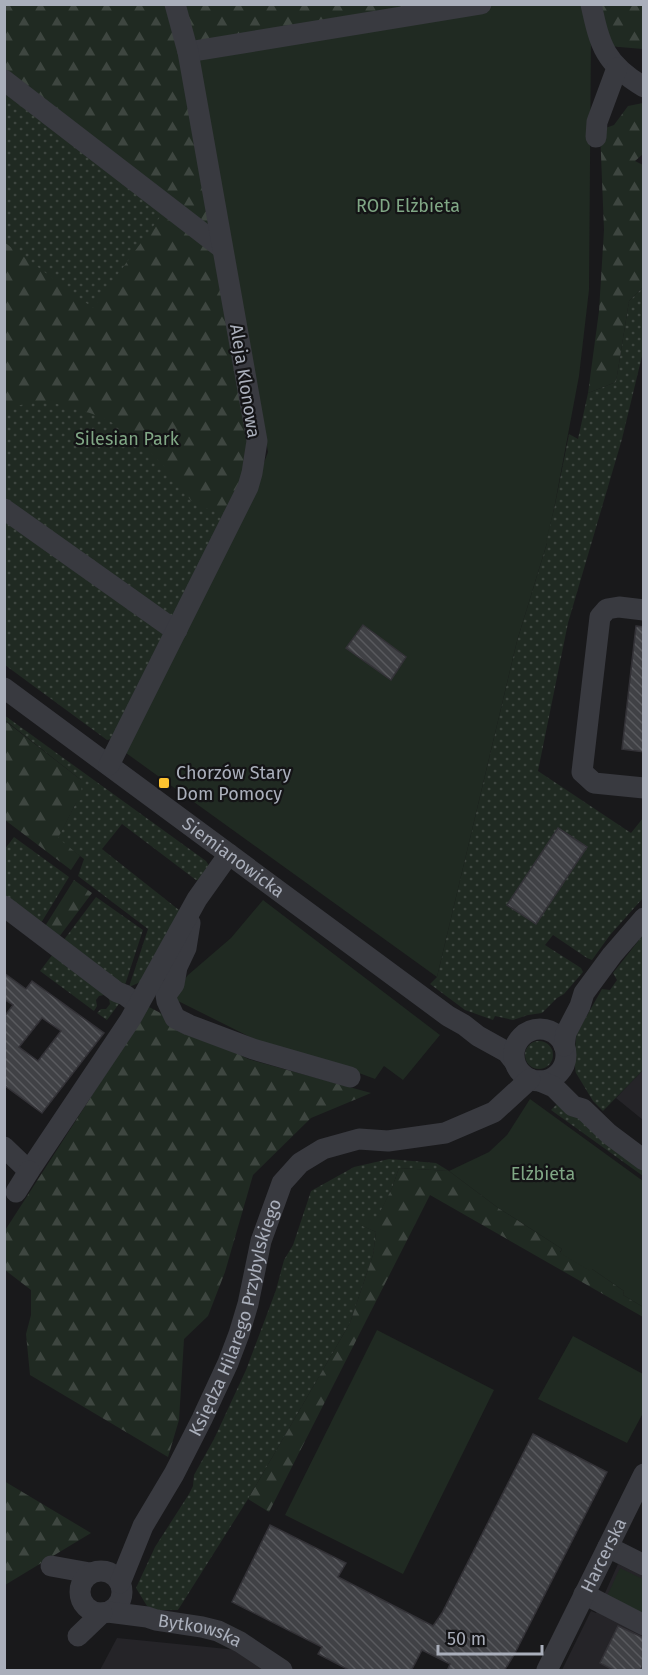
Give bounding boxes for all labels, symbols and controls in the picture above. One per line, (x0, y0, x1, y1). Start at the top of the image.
park label: ROD Elżbieta (356, 195, 460, 217)
street label: Aleja Klonowa (225, 323, 265, 439)
park label: Silesian Park (75, 428, 180, 450)
place label: Chorzów Stary Dom Pomocy (176, 762, 292, 805)
marker: Chorzów Stary Dom Pomocy (157, 776, 171, 790)
street label: Siemianowicka (178, 812, 289, 902)
park label: Elżbieta (511, 1163, 575, 1185)
street label: Księdza Hilarego Przybylskiego (184, 1196, 286, 1440)
street label: Harcerska (576, 1514, 631, 1596)
street label: Bytkowska (157, 1609, 245, 1652)
scale bar (438, 1618, 542, 1656)
text: 50 m (447, 1628, 486, 1650)

